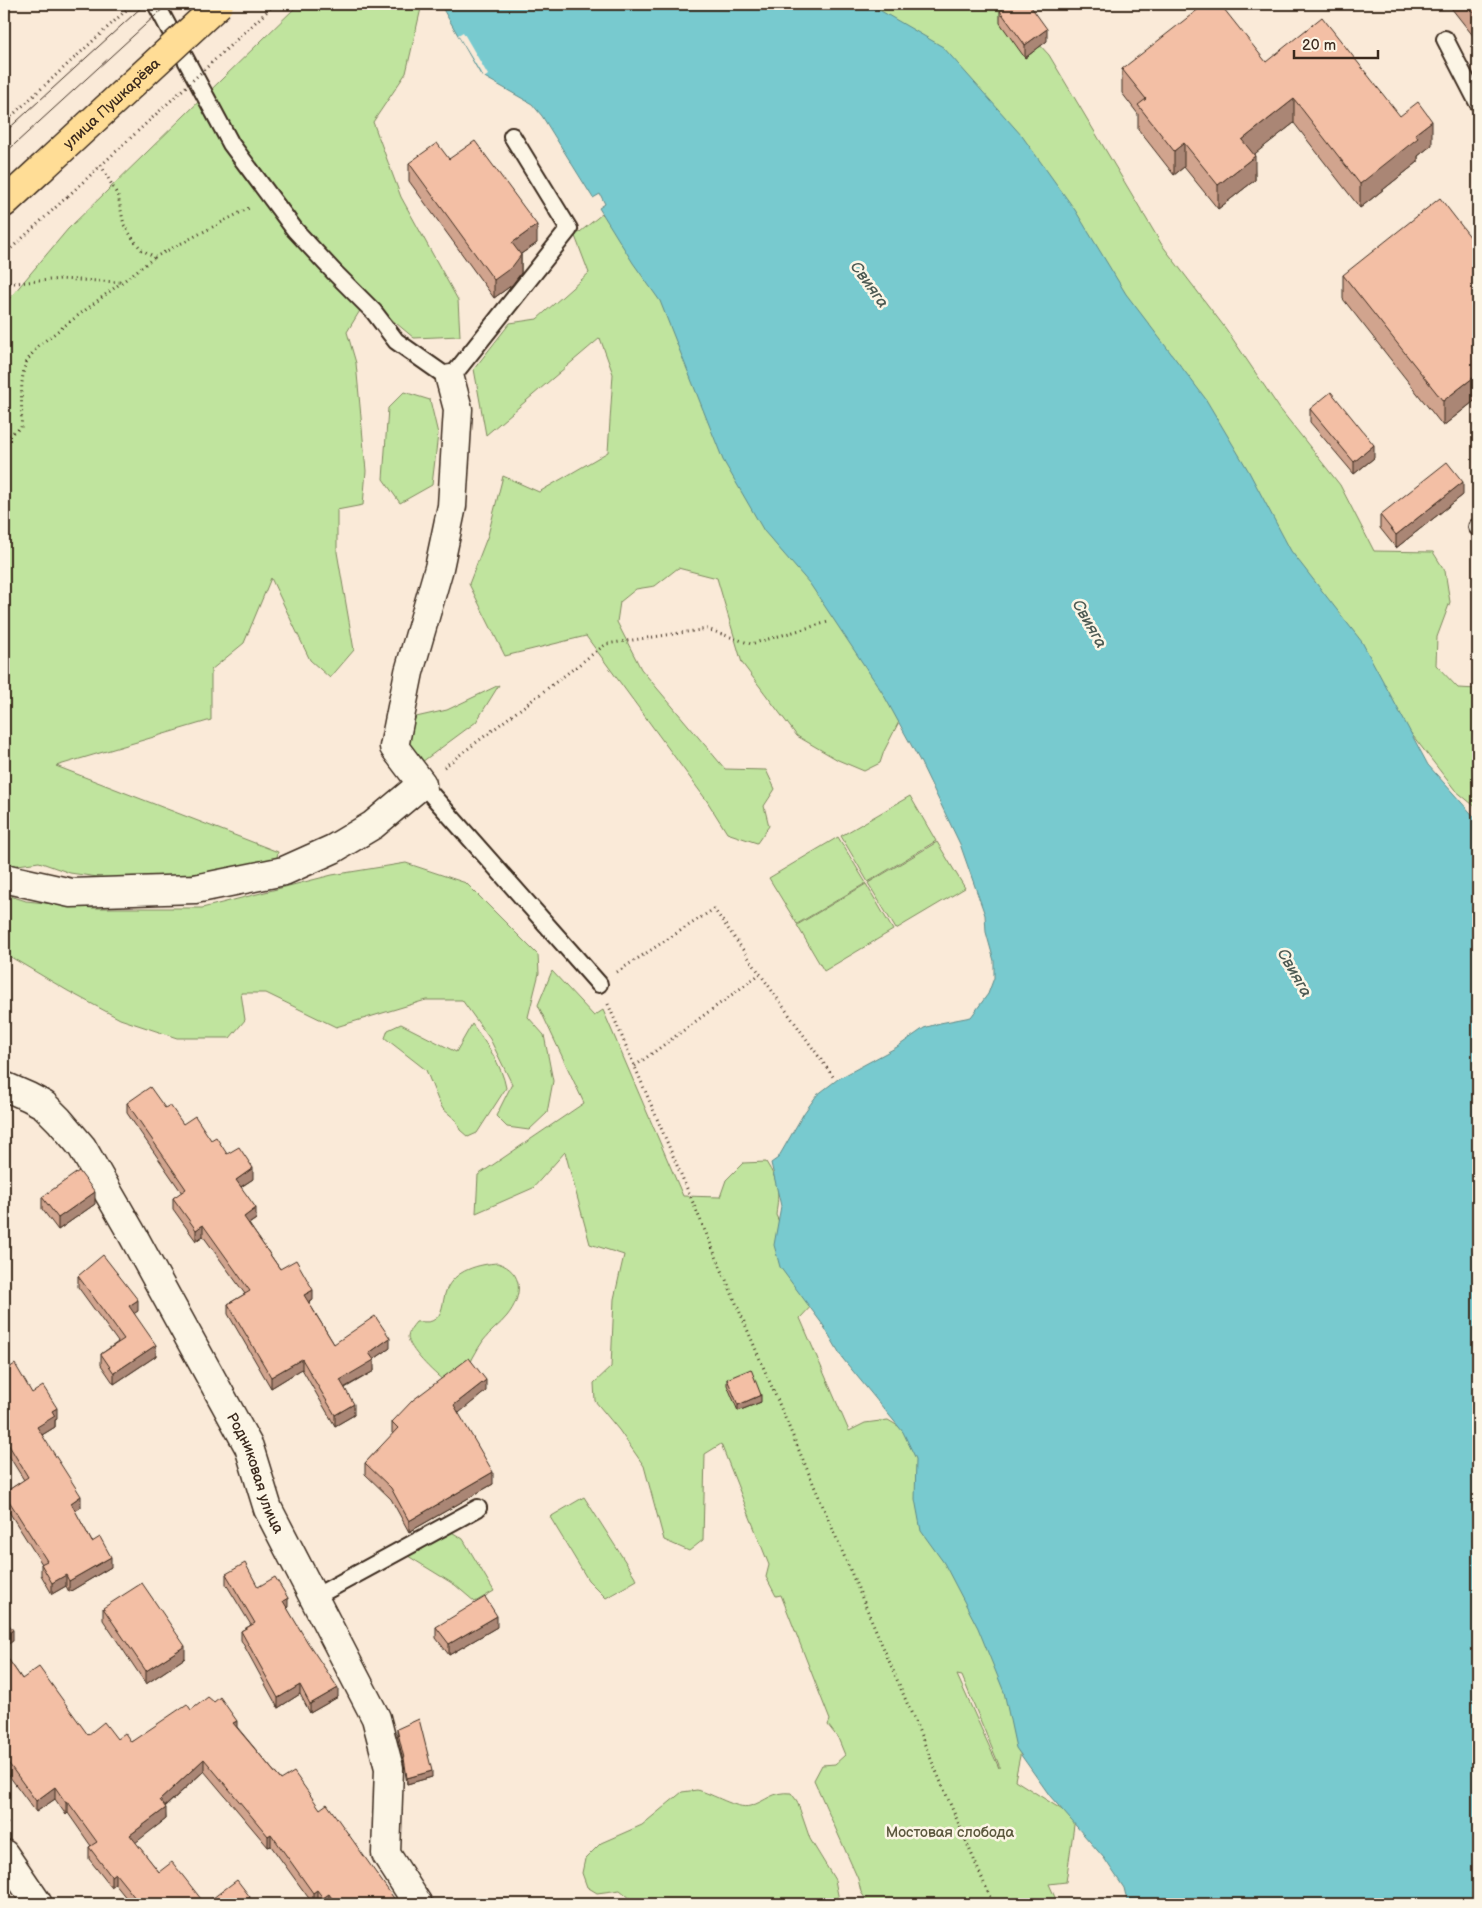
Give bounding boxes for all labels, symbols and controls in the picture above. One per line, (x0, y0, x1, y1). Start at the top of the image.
scale bar (1294, 28, 1378, 60)
text: 20 m (1302, 36, 1336, 55)
street label: улица Пушкарёва (59, 54, 164, 153)
water label: Свияга (846, 258, 892, 312)
water label: Свияга (1068, 596, 1110, 652)
water label: Свияга (1273, 945, 1315, 1001)
street label: Родниковая улица (222, 1409, 289, 1537)
park label: Мостовая слобода (886, 1823, 1014, 1842)

